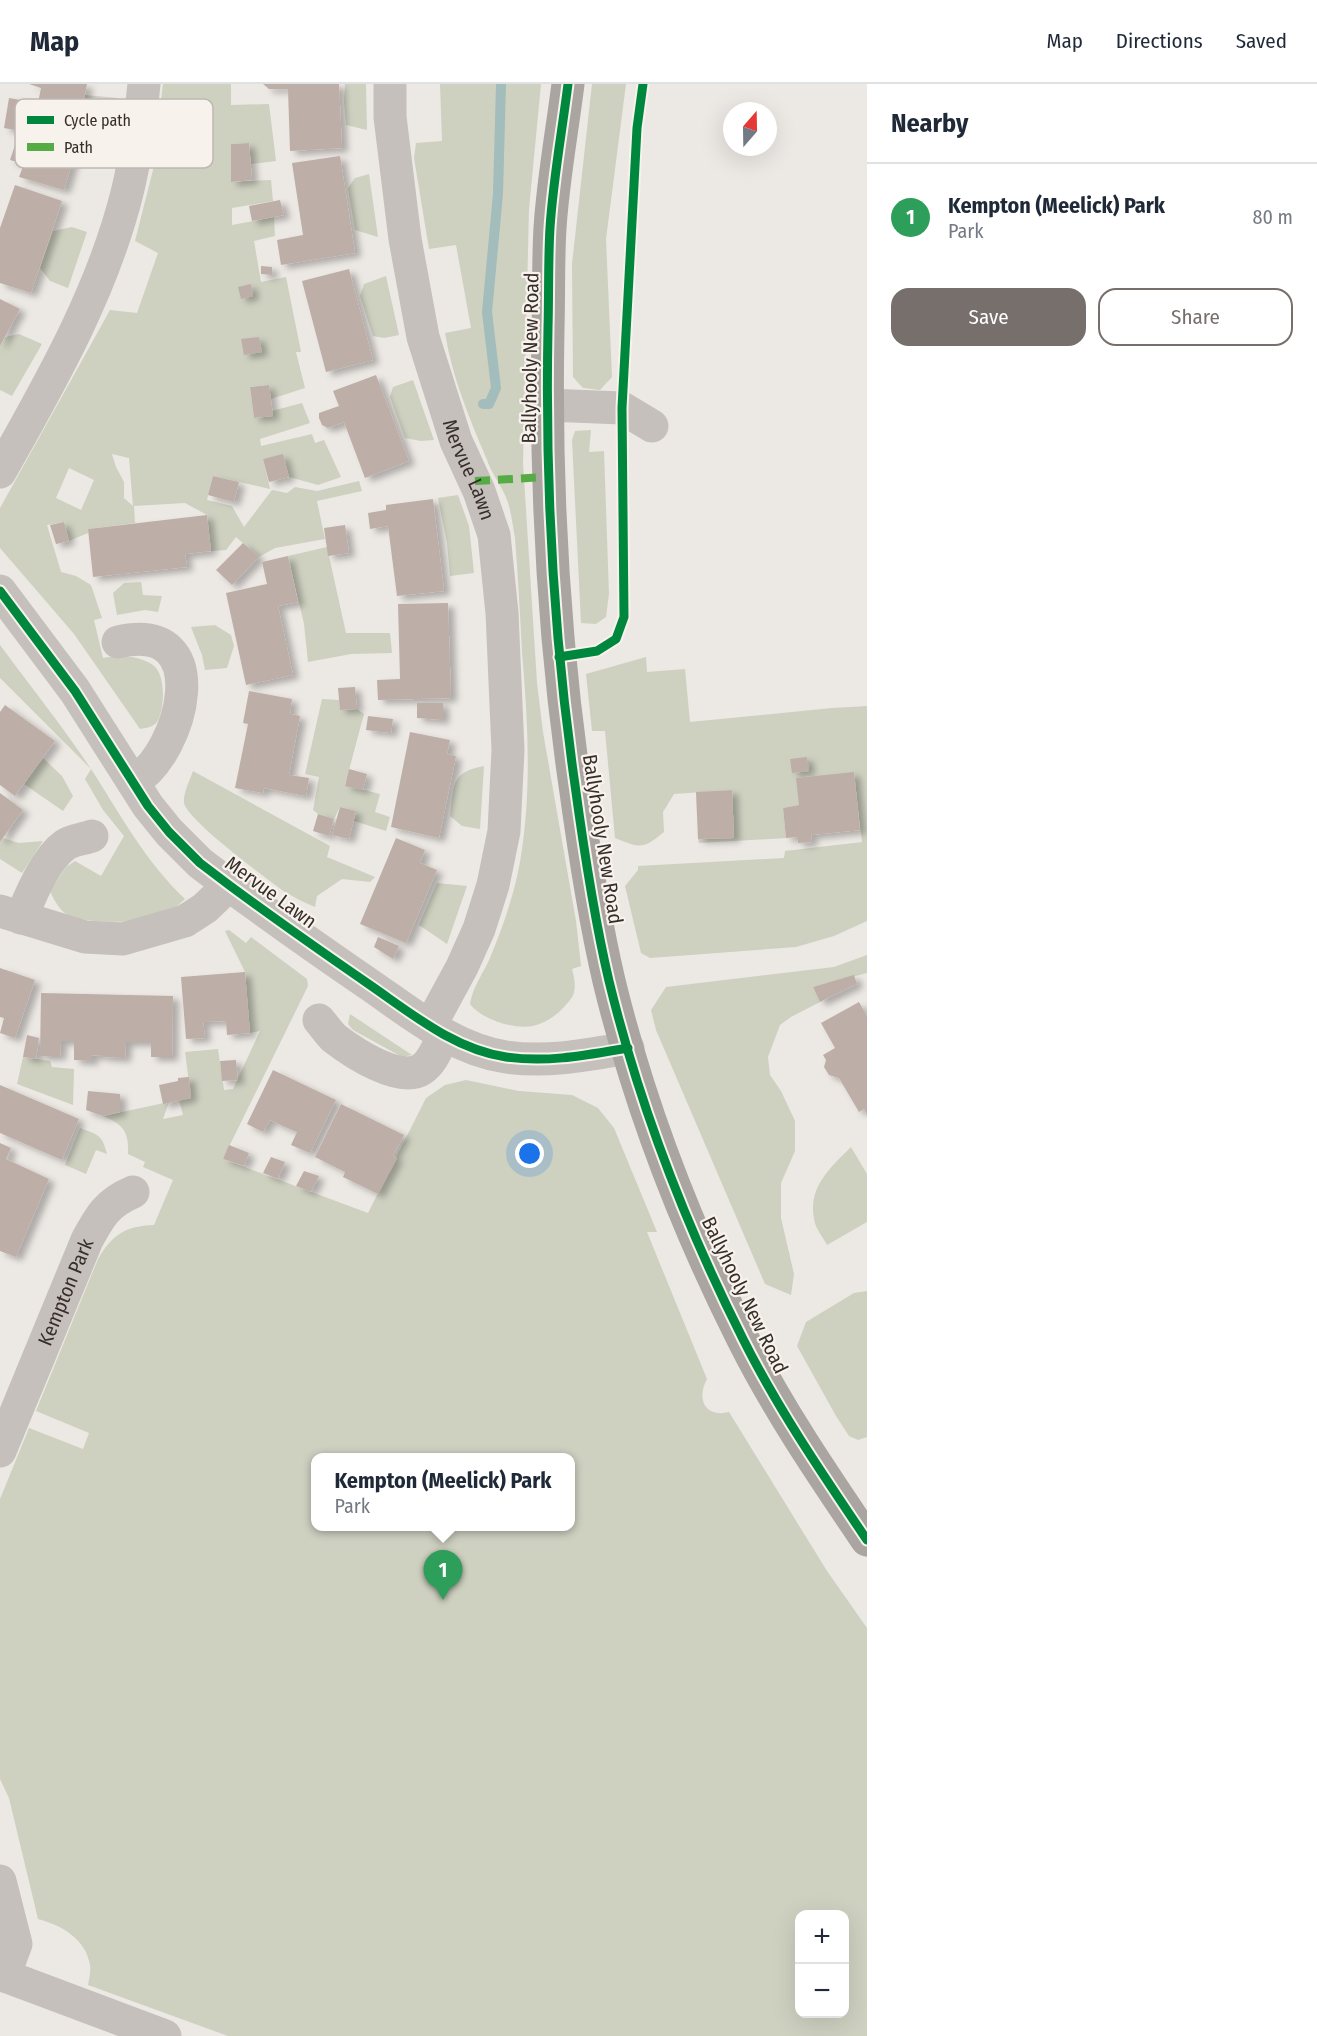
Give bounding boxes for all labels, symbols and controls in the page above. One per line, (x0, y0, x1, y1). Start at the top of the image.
text: Map (30, 25, 79, 58)
text: Map (1046, 28, 1083, 54)
text: Directions (1116, 28, 1203, 54)
text: Saved (1236, 28, 1287, 54)
legend (15, 99, 213, 168)
north arrow (723, 102, 777, 156)
text: Nearby (891, 108, 968, 139)
text: Cycle path (64, 111, 131, 130)
text: Path (64, 138, 93, 157)
text: Kempton (Meelick) Park (948, 192, 1165, 219)
text: 1 (906, 205, 915, 229)
text: 80 m (1253, 205, 1293, 229)
text: Park (948, 219, 984, 243)
street label: Ballyhooly New Road (517, 272, 543, 444)
button: Save (891, 288, 1086, 346)
button: Share (1098, 288, 1293, 346)
street label: Mervue Lawn (438, 416, 500, 523)
street label: Ballyhooly New Road (578, 752, 628, 926)
street label: Mervue Lawn (221, 851, 321, 933)
your location (515, 1139, 544, 1168)
street label: Ballyhooly New Road (697, 1213, 793, 1377)
street label: Kempton Park (33, 1234, 99, 1349)
popup (311, 1453, 575, 1531)
text: Kempton (Meelick) Park (334, 1467, 552, 1494)
text: Park (334, 1494, 370, 1518)
pin: 1 (424, 1550, 462, 1600)
map controls (795, 1910, 849, 2018)
button: + (795, 1910, 849, 1964)
button: − (795, 1964, 849, 2018)

